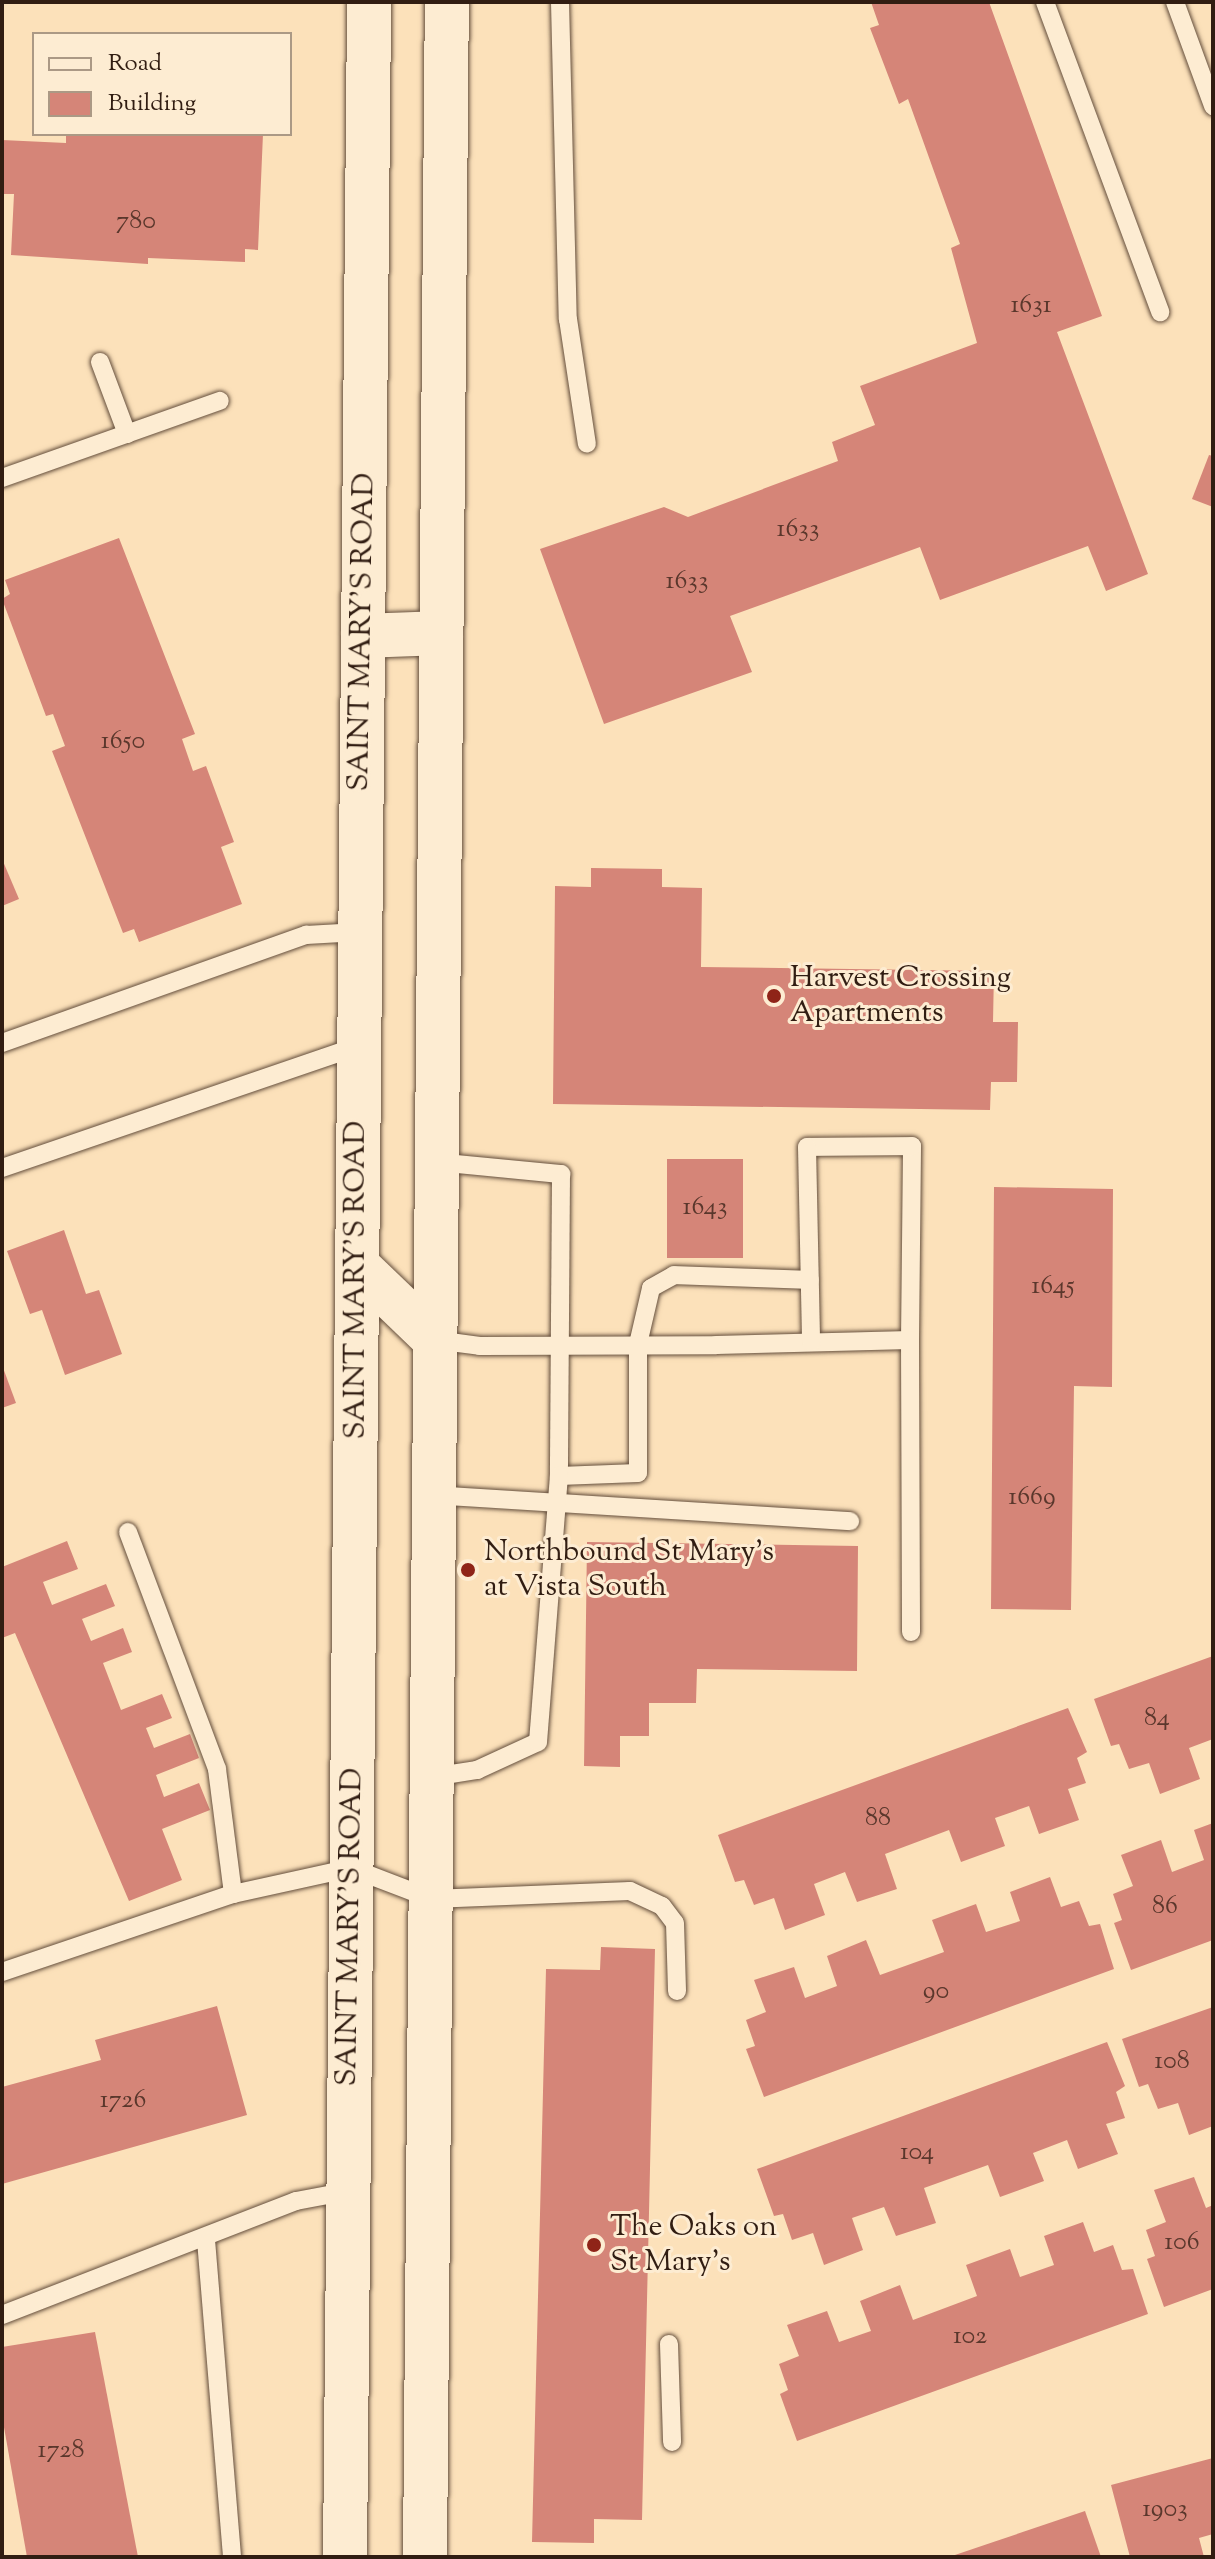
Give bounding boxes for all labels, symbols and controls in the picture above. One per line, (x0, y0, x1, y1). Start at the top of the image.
legend (32, 32, 292, 136)
text: Road (108, 47, 162, 81)
text: Building (108, 87, 196, 121)
house number: 780 (116, 206, 156, 238)
house number: 1631 (1010, 290, 1052, 322)
street label: SAINT MARY’S ROAD (342, 472, 384, 792)
house number: 1633 (777, 514, 819, 546)
house number: 1633 (666, 566, 708, 598)
house number: 1650 (101, 726, 145, 758)
place label: Harvest Crossing Apartments (790, 961, 1011, 1032)
marker: Harvest Crossing Apartments (765, 987, 783, 1005)
street label: SAINT MARY’S ROAD (339, 1121, 375, 1439)
house number: 1643 (683, 1192, 727, 1224)
house number: 1645 (1031, 1271, 1075, 1303)
house number: 1669 (1008, 1482, 1056, 1514)
place label: Northbound St Mary's at Vista South (484, 1535, 774, 1606)
marker: Northbound St Mary's at Vista South (459, 1561, 477, 1579)
house number: 84 (1144, 1703, 1170, 1735)
street label: SAINT MARY’S ROAD (330, 1767, 372, 2087)
house number: 88 (865, 1803, 891, 1835)
house number: 86 (1152, 1891, 1178, 1923)
house number: 90 (923, 1976, 949, 2008)
house number: 108 (1154, 2046, 1190, 2078)
house number: 1726 (100, 2085, 146, 2117)
house number: 104 (900, 2137, 934, 2169)
place label: The Oaks on St Mary's (610, 2210, 777, 2280)
house number: 106 (1164, 2227, 1200, 2259)
marker: The Oaks on St Mary's (585, 2236, 603, 2254)
house number: 102 (953, 2321, 987, 2353)
house number: 1728 (38, 2435, 84, 2467)
house number: 1903 (1142, 2494, 1188, 2526)

